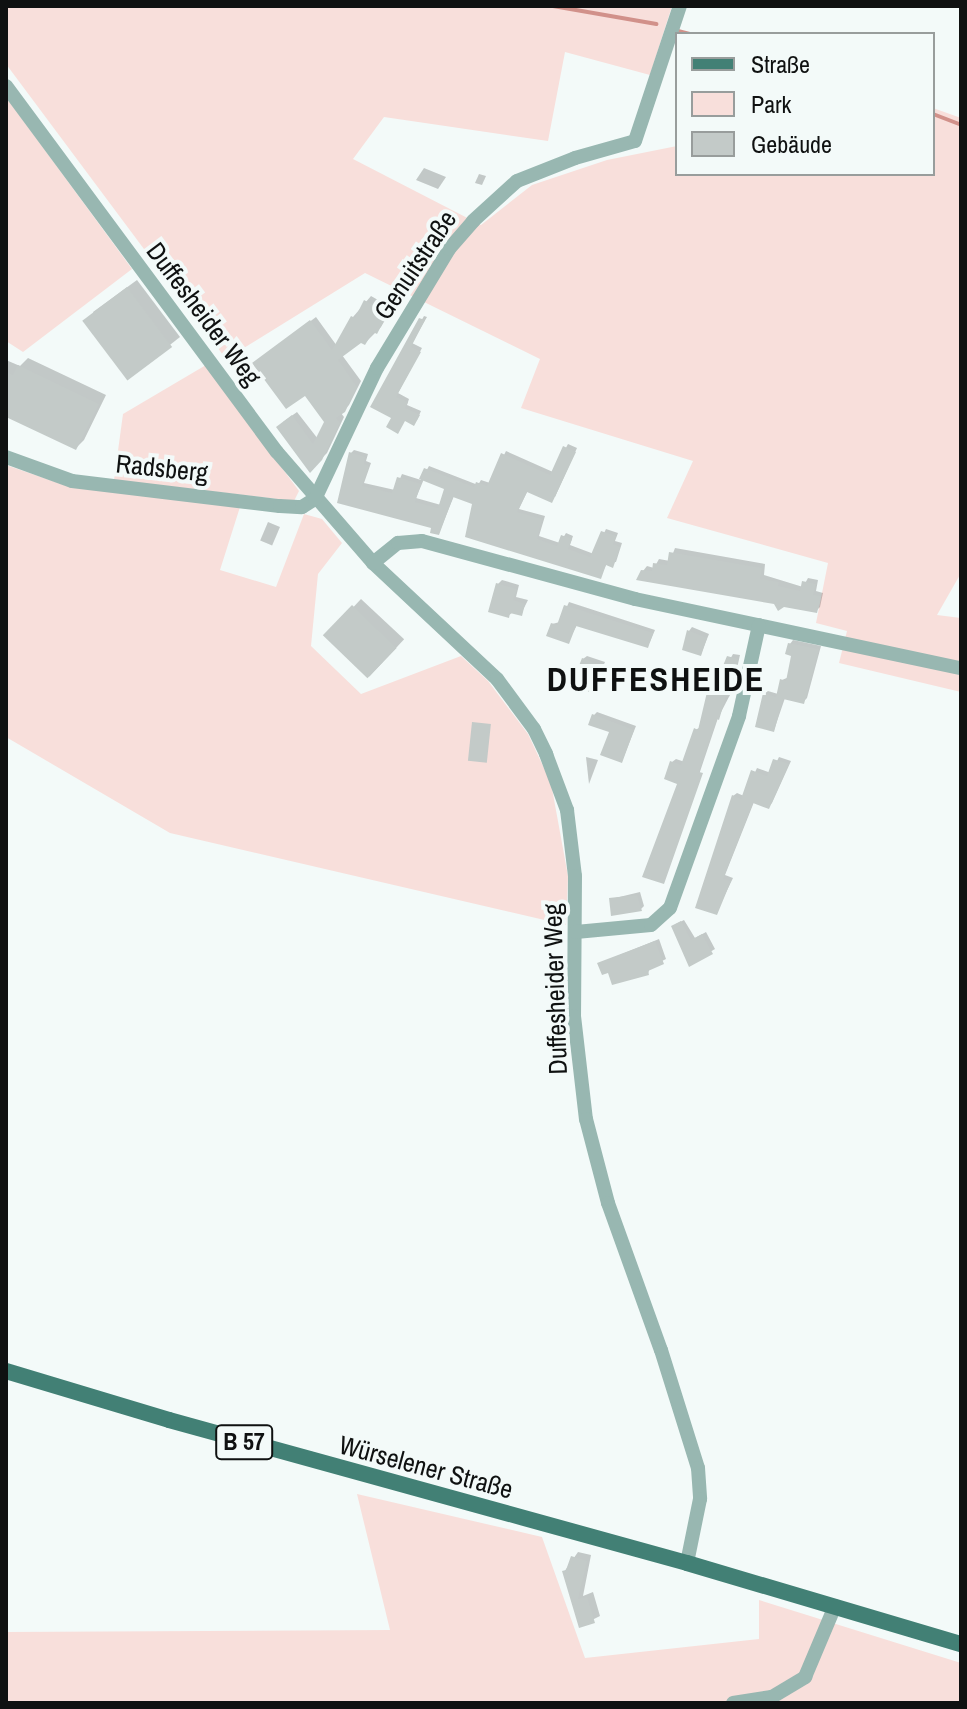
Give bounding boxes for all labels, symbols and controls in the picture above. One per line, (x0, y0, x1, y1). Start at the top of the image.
legend (675, 32, 935, 176)
text: Straße (751, 48, 810, 80)
text: Park (751, 88, 791, 120)
text: Gebäude (751, 128, 832, 160)
street label: Genuitstraße (367, 205, 463, 325)
street label: Duffesheider Weg (140, 236, 268, 392)
street label: Radsberg (114, 448, 210, 488)
district label: DUFFESHEIDE (547, 660, 765, 700)
street label: Duffesheider Weg (536, 903, 574, 1075)
road number: B 57 (214, 1422, 274, 1462)
street label: Würselener Straße (336, 1429, 516, 1505)

